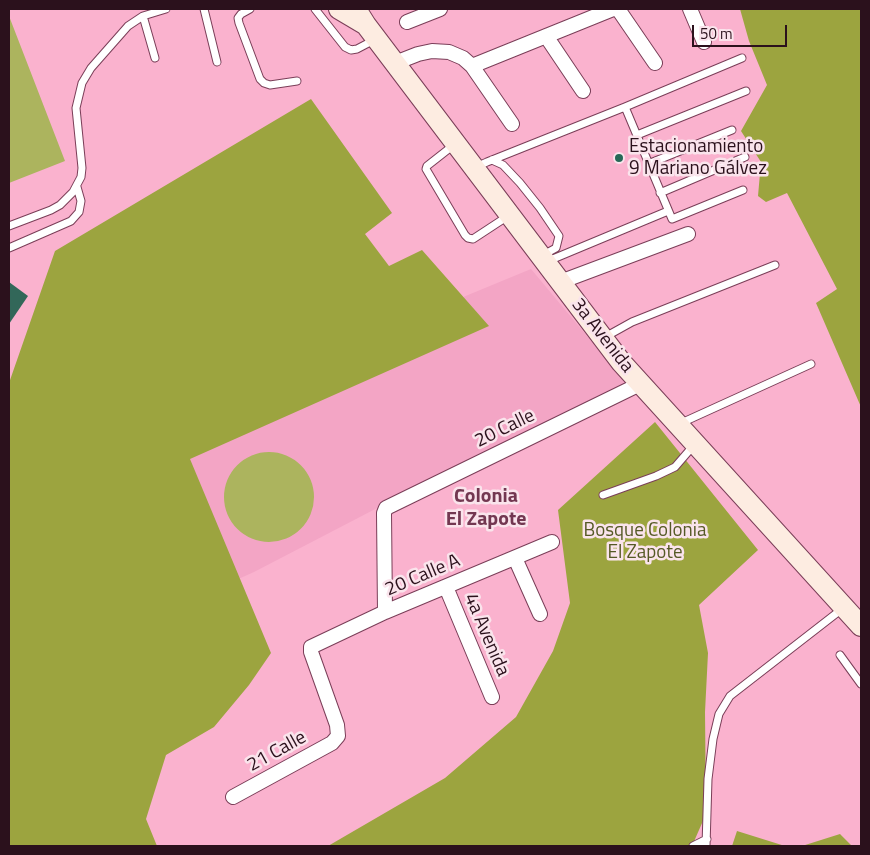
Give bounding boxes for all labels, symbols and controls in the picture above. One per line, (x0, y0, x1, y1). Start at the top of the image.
scale bar (695, 15, 790, 47)
text: 50 m (700, 22, 733, 45)
place label: Estacionamiento 9 Mariano Gálvez (629, 136, 767, 180)
marker: Estacionamiento 9 Mariano Gálvez (613, 152, 625, 164)
street label: 3a Avenida (566, 294, 638, 378)
street label: 20 Calle (471, 405, 539, 453)
district label: Colonia El Zapote (446, 485, 526, 532)
park label: Bosque Colonia El Zapote (584, 520, 706, 564)
street label: 20 Calle A (382, 550, 464, 602)
street label: 4a Avenida (458, 590, 514, 680)
street label: 21 Calle (244, 727, 310, 777)

